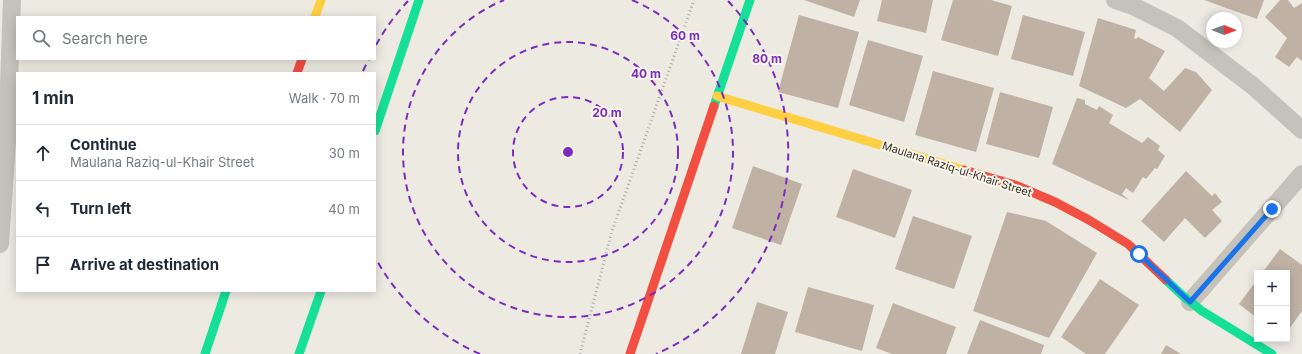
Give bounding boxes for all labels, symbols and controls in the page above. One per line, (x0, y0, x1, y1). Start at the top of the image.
north arrow (1206, 12, 1242, 48)
search box (16, 16, 376, 60)
icon: search (30, 27, 52, 49)
text: 60 m (670, 28, 700, 43)
text: Search here (62, 29, 148, 48)
text: 80 m (752, 51, 782, 66)
text: 40 m (631, 66, 661, 81)
text: 1 min (32, 88, 74, 108)
text: Walk · 70 m (289, 90, 360, 106)
text: 20 m (592, 105, 622, 120)
text: Continue (70, 135, 137, 154)
street label: Maulana Raziq-ul-Khair Street (881, 138, 1034, 200)
icon: ahead (32, 142, 54, 164)
text: 30 m (329, 145, 360, 161)
centre of rings (561, 145, 575, 159)
text: Maulana Raziq-ul-Khair Street (70, 154, 255, 170)
icon: left (32, 198, 54, 220)
text: Turn left (70, 199, 131, 218)
route end (1263, 200, 1281, 218)
text: 40 m (328, 201, 360, 217)
route start (1130, 245, 1148, 263)
icon: arrive (32, 254, 54, 276)
text: Arrive at destination (70, 255, 219, 274)
map controls (1254, 270, 1290, 342)
button: + (1254, 270, 1290, 306)
button: − (1254, 306, 1290, 342)

